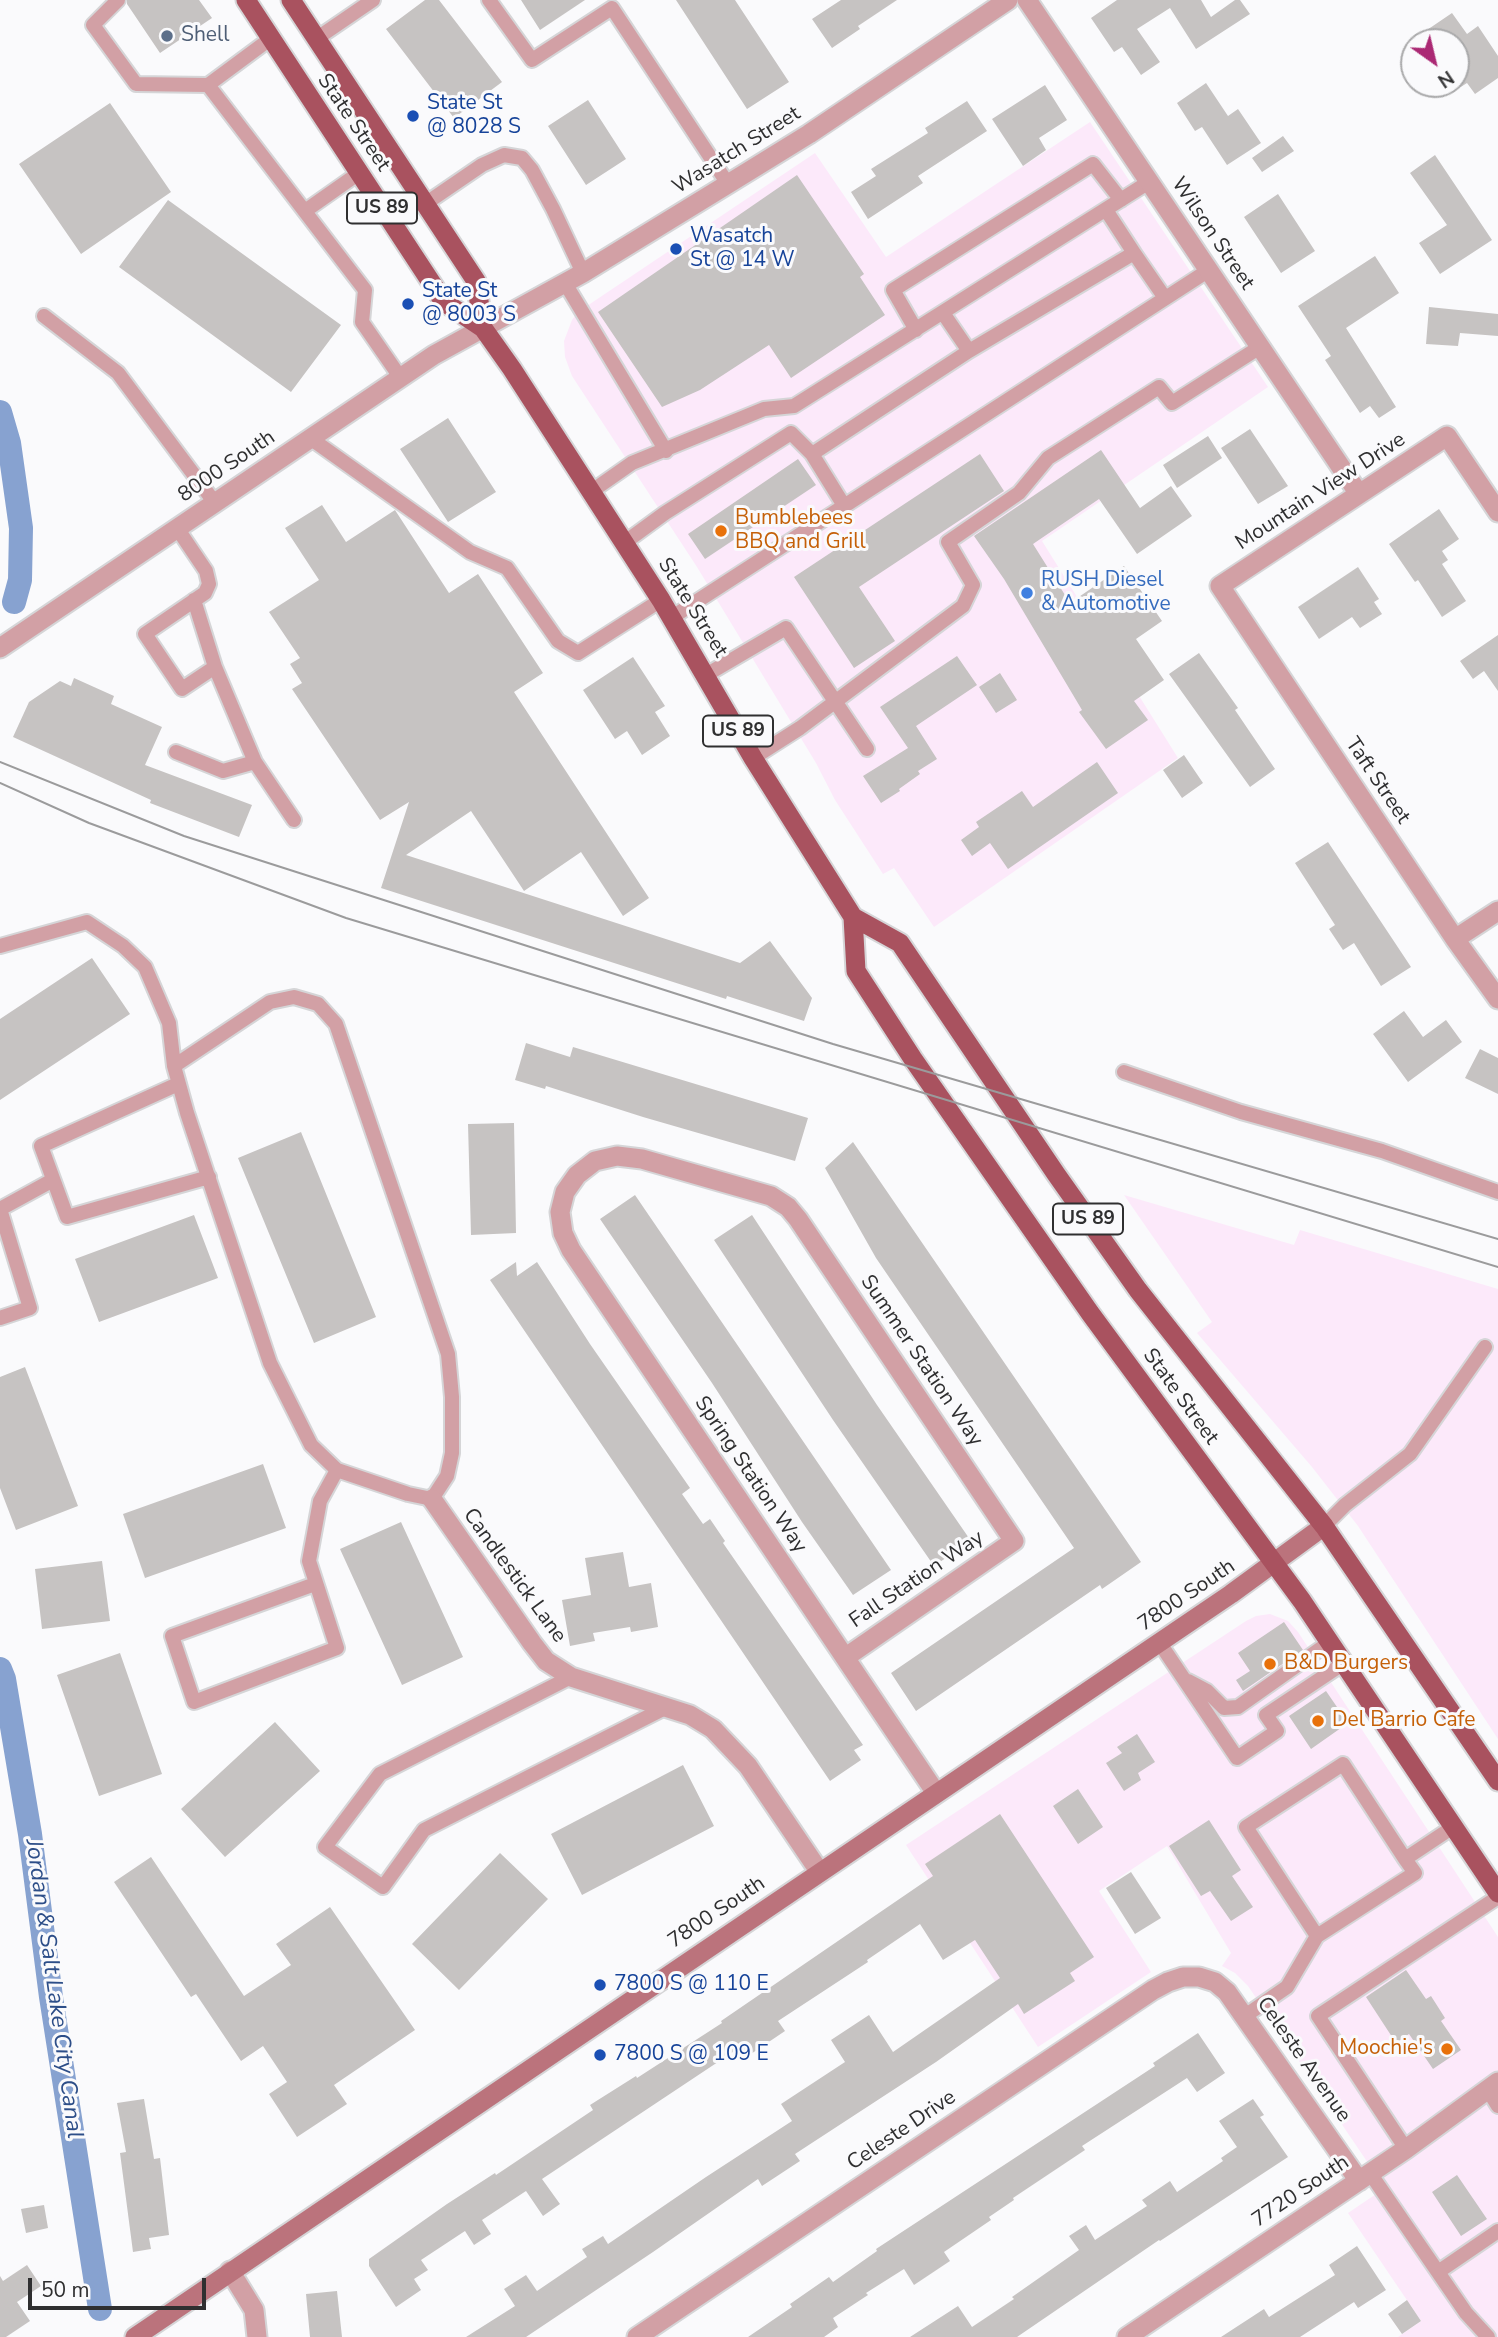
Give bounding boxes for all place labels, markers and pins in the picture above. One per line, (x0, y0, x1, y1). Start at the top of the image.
place label: Shell (181, 23, 229, 49)
marker: Shell (159, 28, 175, 44)
place label: State St @ 8028 S (427, 91, 521, 141)
marker: State St @ 8028 S (405, 108, 421, 124)
place label: Wasatch St @ 14 W (690, 224, 795, 274)
marker: Wasatch St @ 14 W (668, 241, 684, 257)
place label: State St @ 8003 S (422, 279, 516, 329)
marker: State St @ 8003 S (400, 296, 416, 312)
place label: Bumblebees BBQ and Grill (735, 506, 866, 556)
marker: Bumblebees BBQ and Grill (713, 523, 729, 539)
place label: RUSH Diesel & Automotive (1041, 568, 1171, 618)
marker: RUSH Diesel & Automotive (1019, 585, 1035, 601)
place label: B&D Burgers (1284, 1651, 1408, 1677)
marker: B&D Burgers (1262, 1656, 1278, 1672)
place label: Del Barrio Cafe (1332, 1708, 1475, 1734)
marker: Del Barrio Cafe (1310, 1713, 1326, 1729)
place label: 7800 S @ 110 E (614, 1972, 769, 1998)
marker: 7800 S @ 110 E (592, 1977, 608, 1993)
place label: Moochie's (1339, 2036, 1433, 2062)
marker: Moochie's (1439, 2041, 1455, 2057)
place label: 7800 S @ 109 E (614, 2042, 769, 2068)
marker: 7800 S @ 109 E (592, 2047, 608, 2063)

